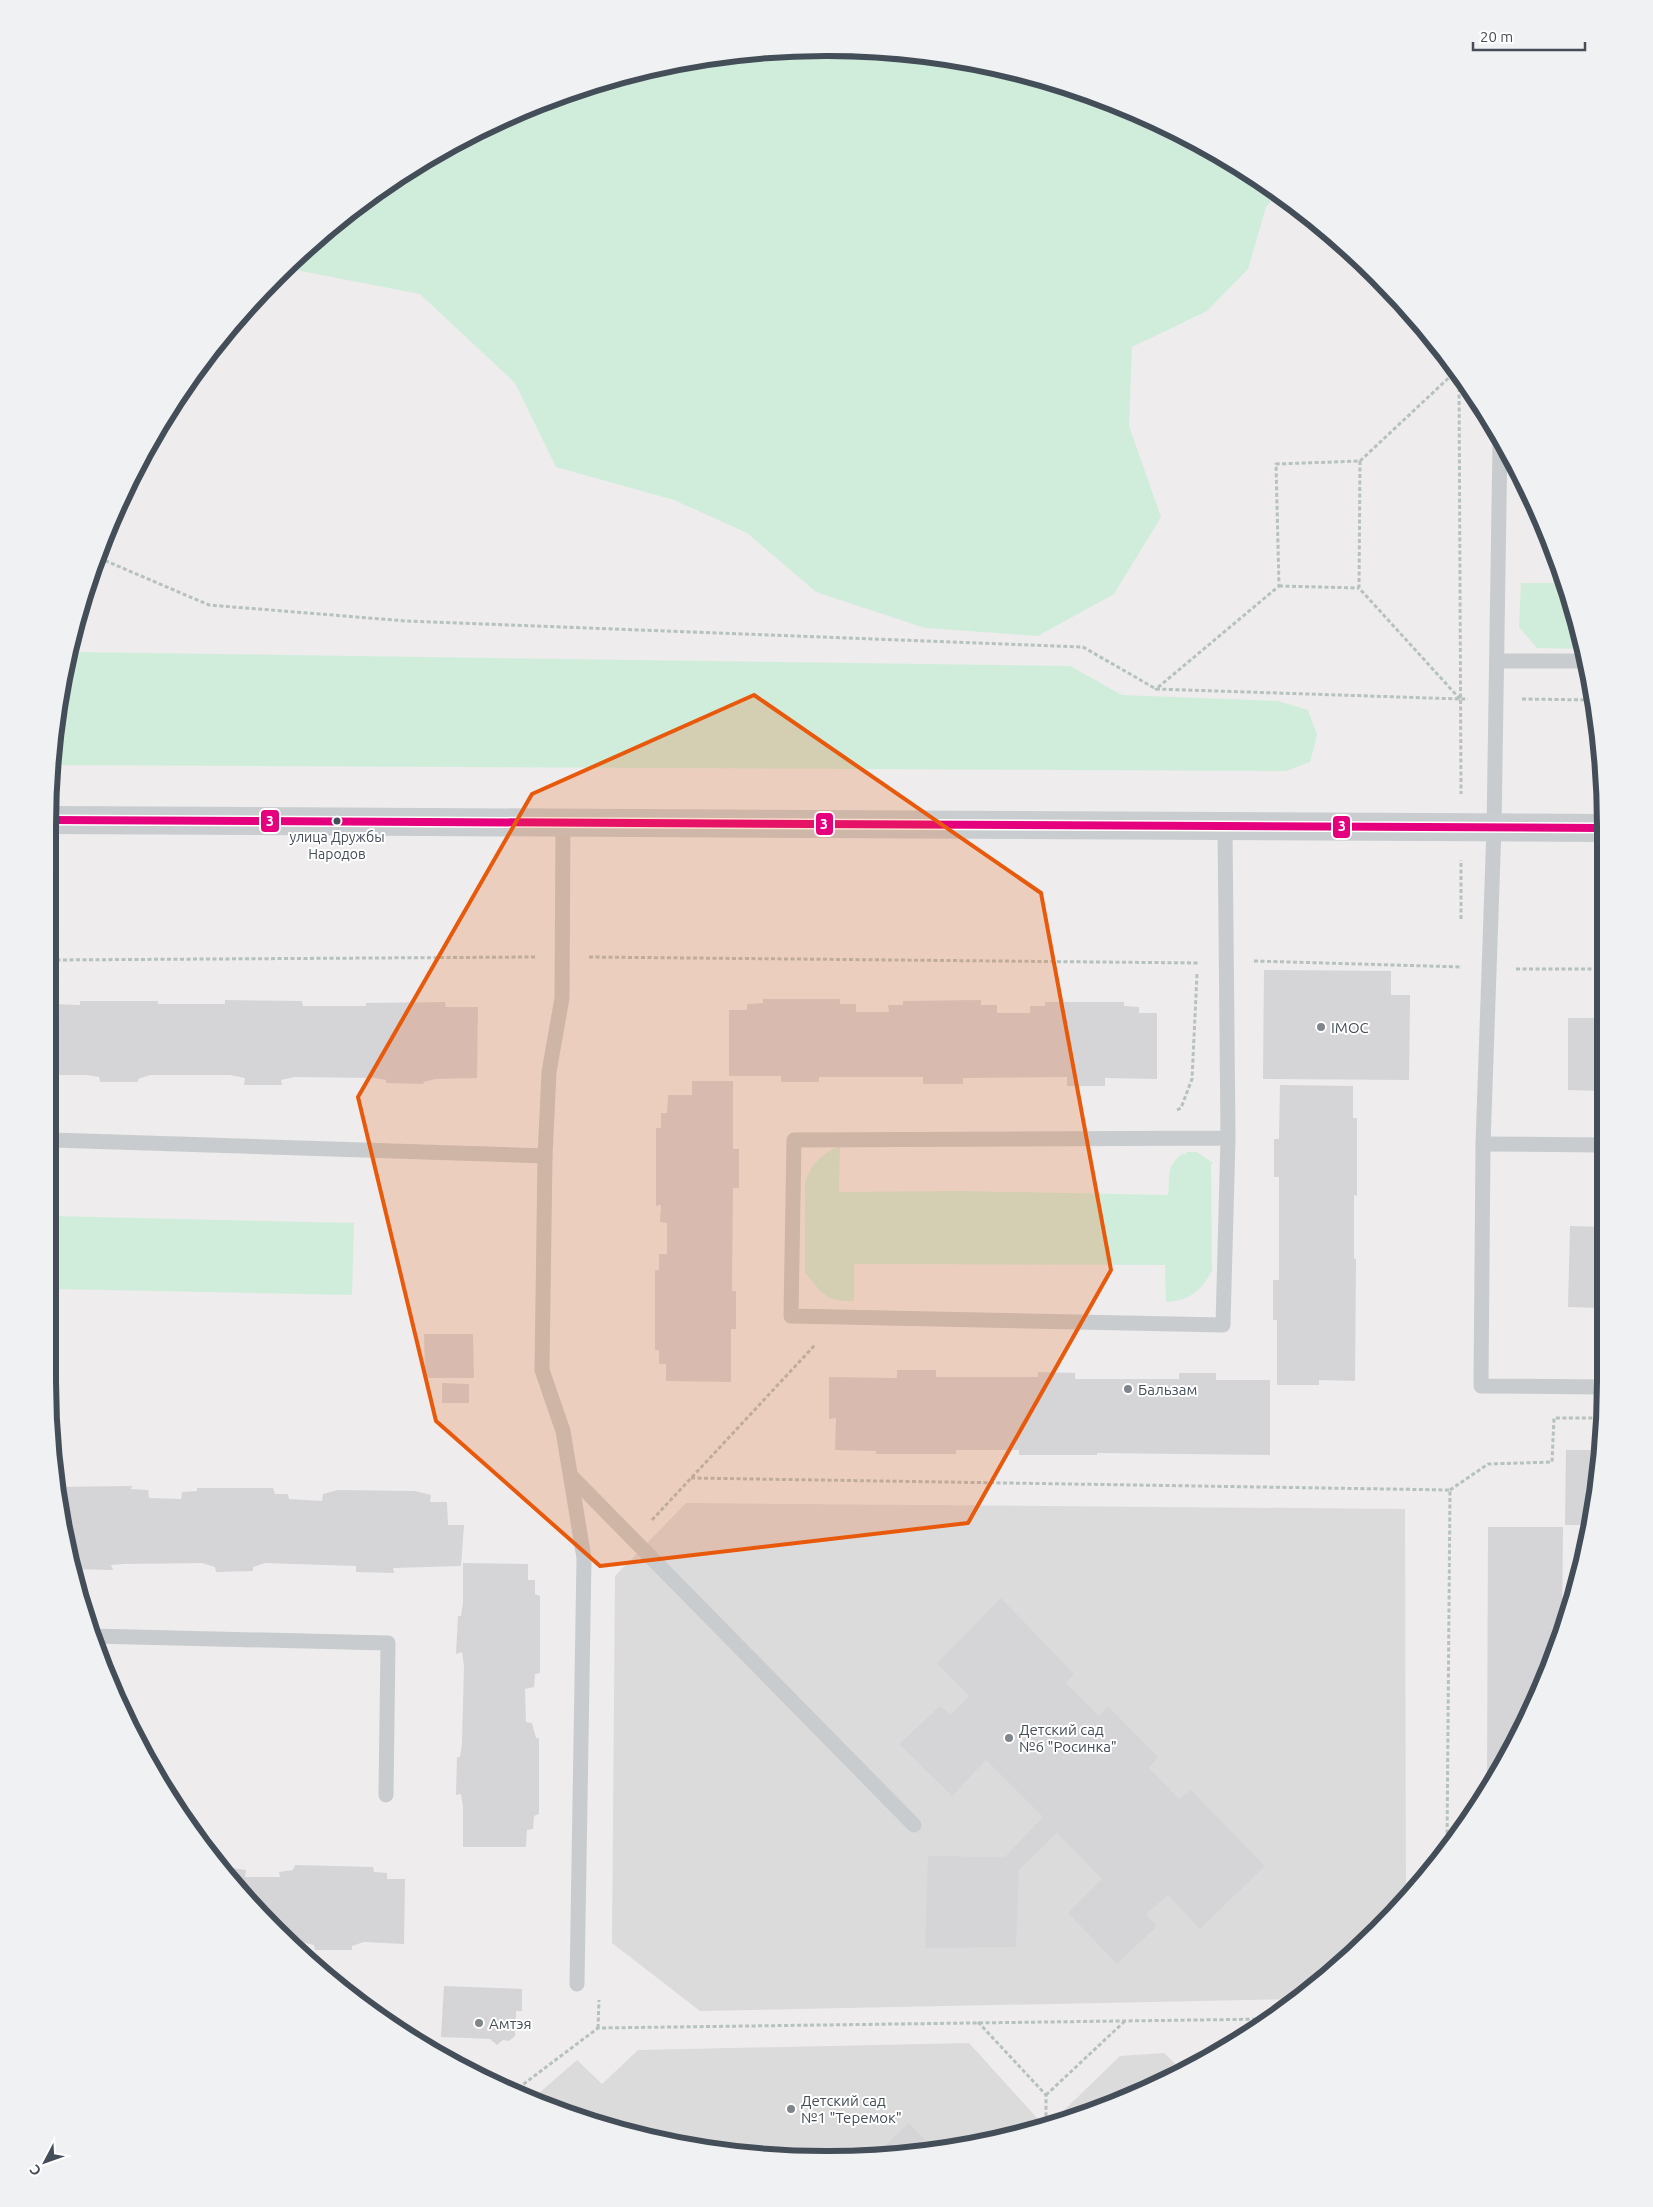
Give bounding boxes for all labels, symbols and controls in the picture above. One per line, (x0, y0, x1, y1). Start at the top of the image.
scale bar (1473, 20, 1586, 52)
text: 20 m (1480, 28, 1513, 45)
line badge: 3 (260, 809, 280, 833)
line badge: 3 (815, 812, 834, 836)
text: 3 (266, 813, 274, 829)
line badge: 3 (1332, 815, 1351, 839)
marker: улица Дружбы Народов (332, 816, 342, 826)
text: 3 (820, 816, 828, 832)
text: 3 (1338, 818, 1346, 834)
place label: улица Дружбы Народов (289, 829, 385, 862)
place label: IMOC (1331, 1019, 1369, 1036)
marker: IMOC (1315, 1021, 1327, 1033)
place label: Бальзам (1138, 1381, 1197, 1398)
marker: Бальзам (1122, 1383, 1134, 1395)
place label: Детский сад №6 "Росинка" (1019, 1721, 1117, 1755)
marker: Детский сад №6 "Росинка" (1003, 1732, 1015, 1744)
place label: Амтэя (489, 2015, 532, 2032)
marker: Амтэя (473, 2017, 485, 2029)
place label: Детский сад №1 "Теремок" (801, 2092, 902, 2126)
marker: Детский сад №1 "Теремок" (785, 2103, 797, 2115)
north arrow (20, 2137, 70, 2187)
text: С (26, 2162, 44, 2179)

